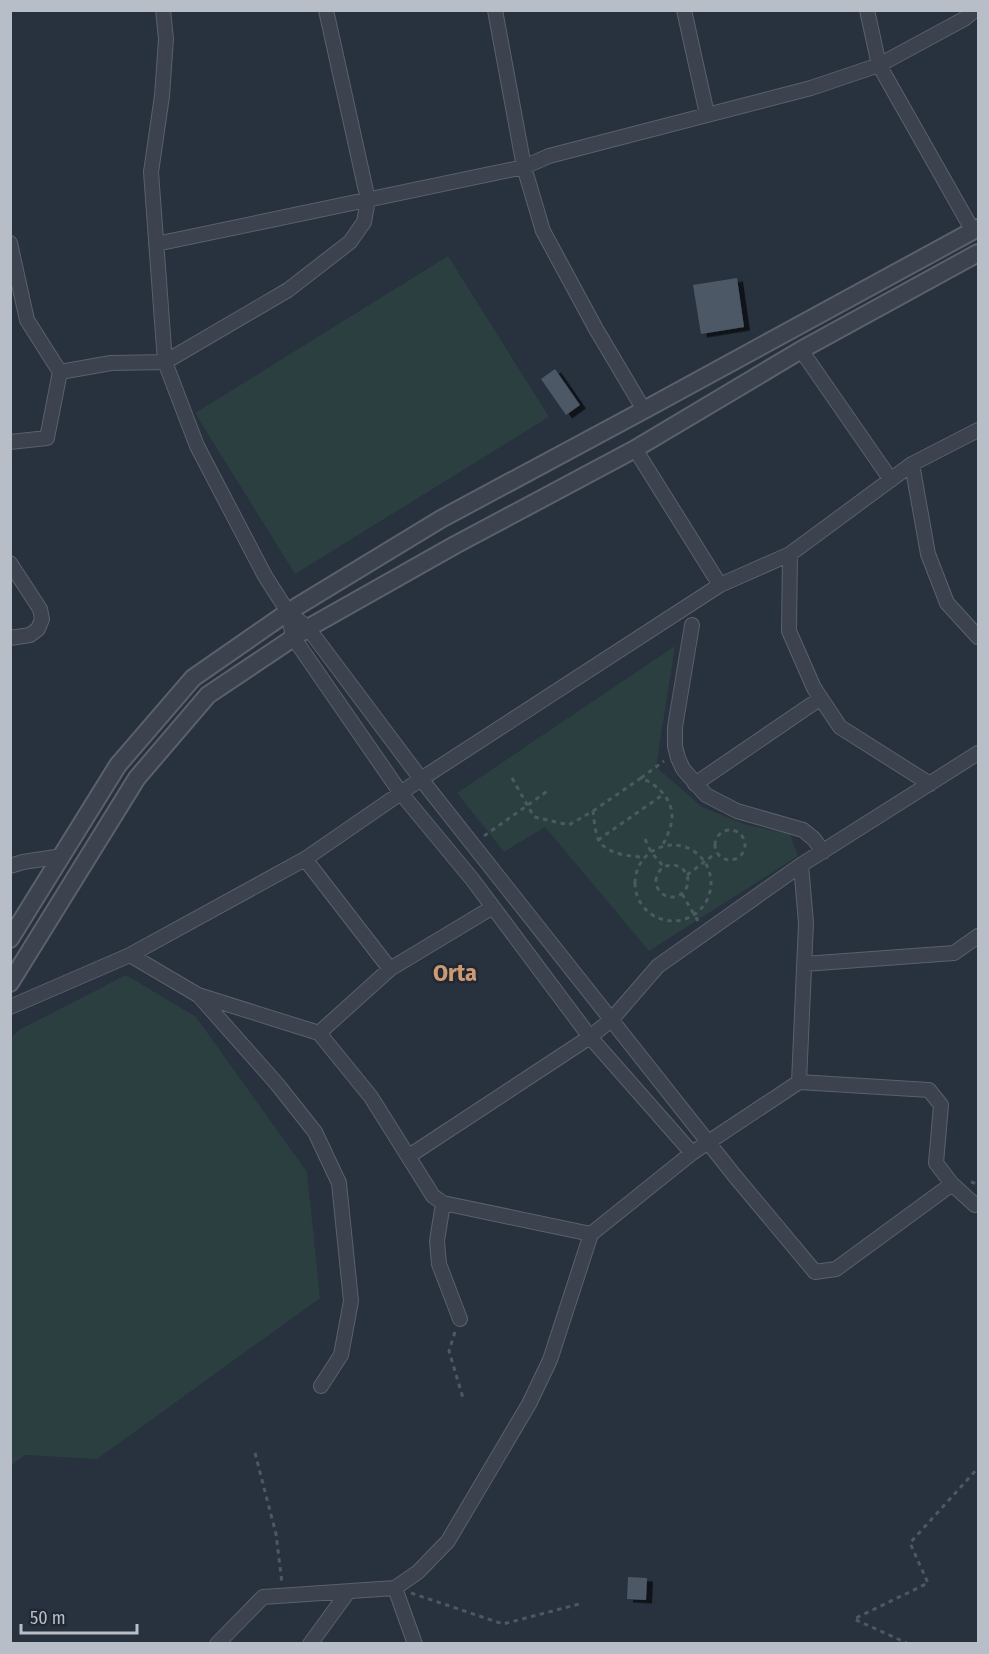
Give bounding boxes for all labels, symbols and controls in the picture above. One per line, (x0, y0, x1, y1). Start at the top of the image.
district label: Orta (433, 959, 477, 987)
scale bar (21, 1597, 136, 1635)
text: 50 m (30, 1607, 66, 1629)

